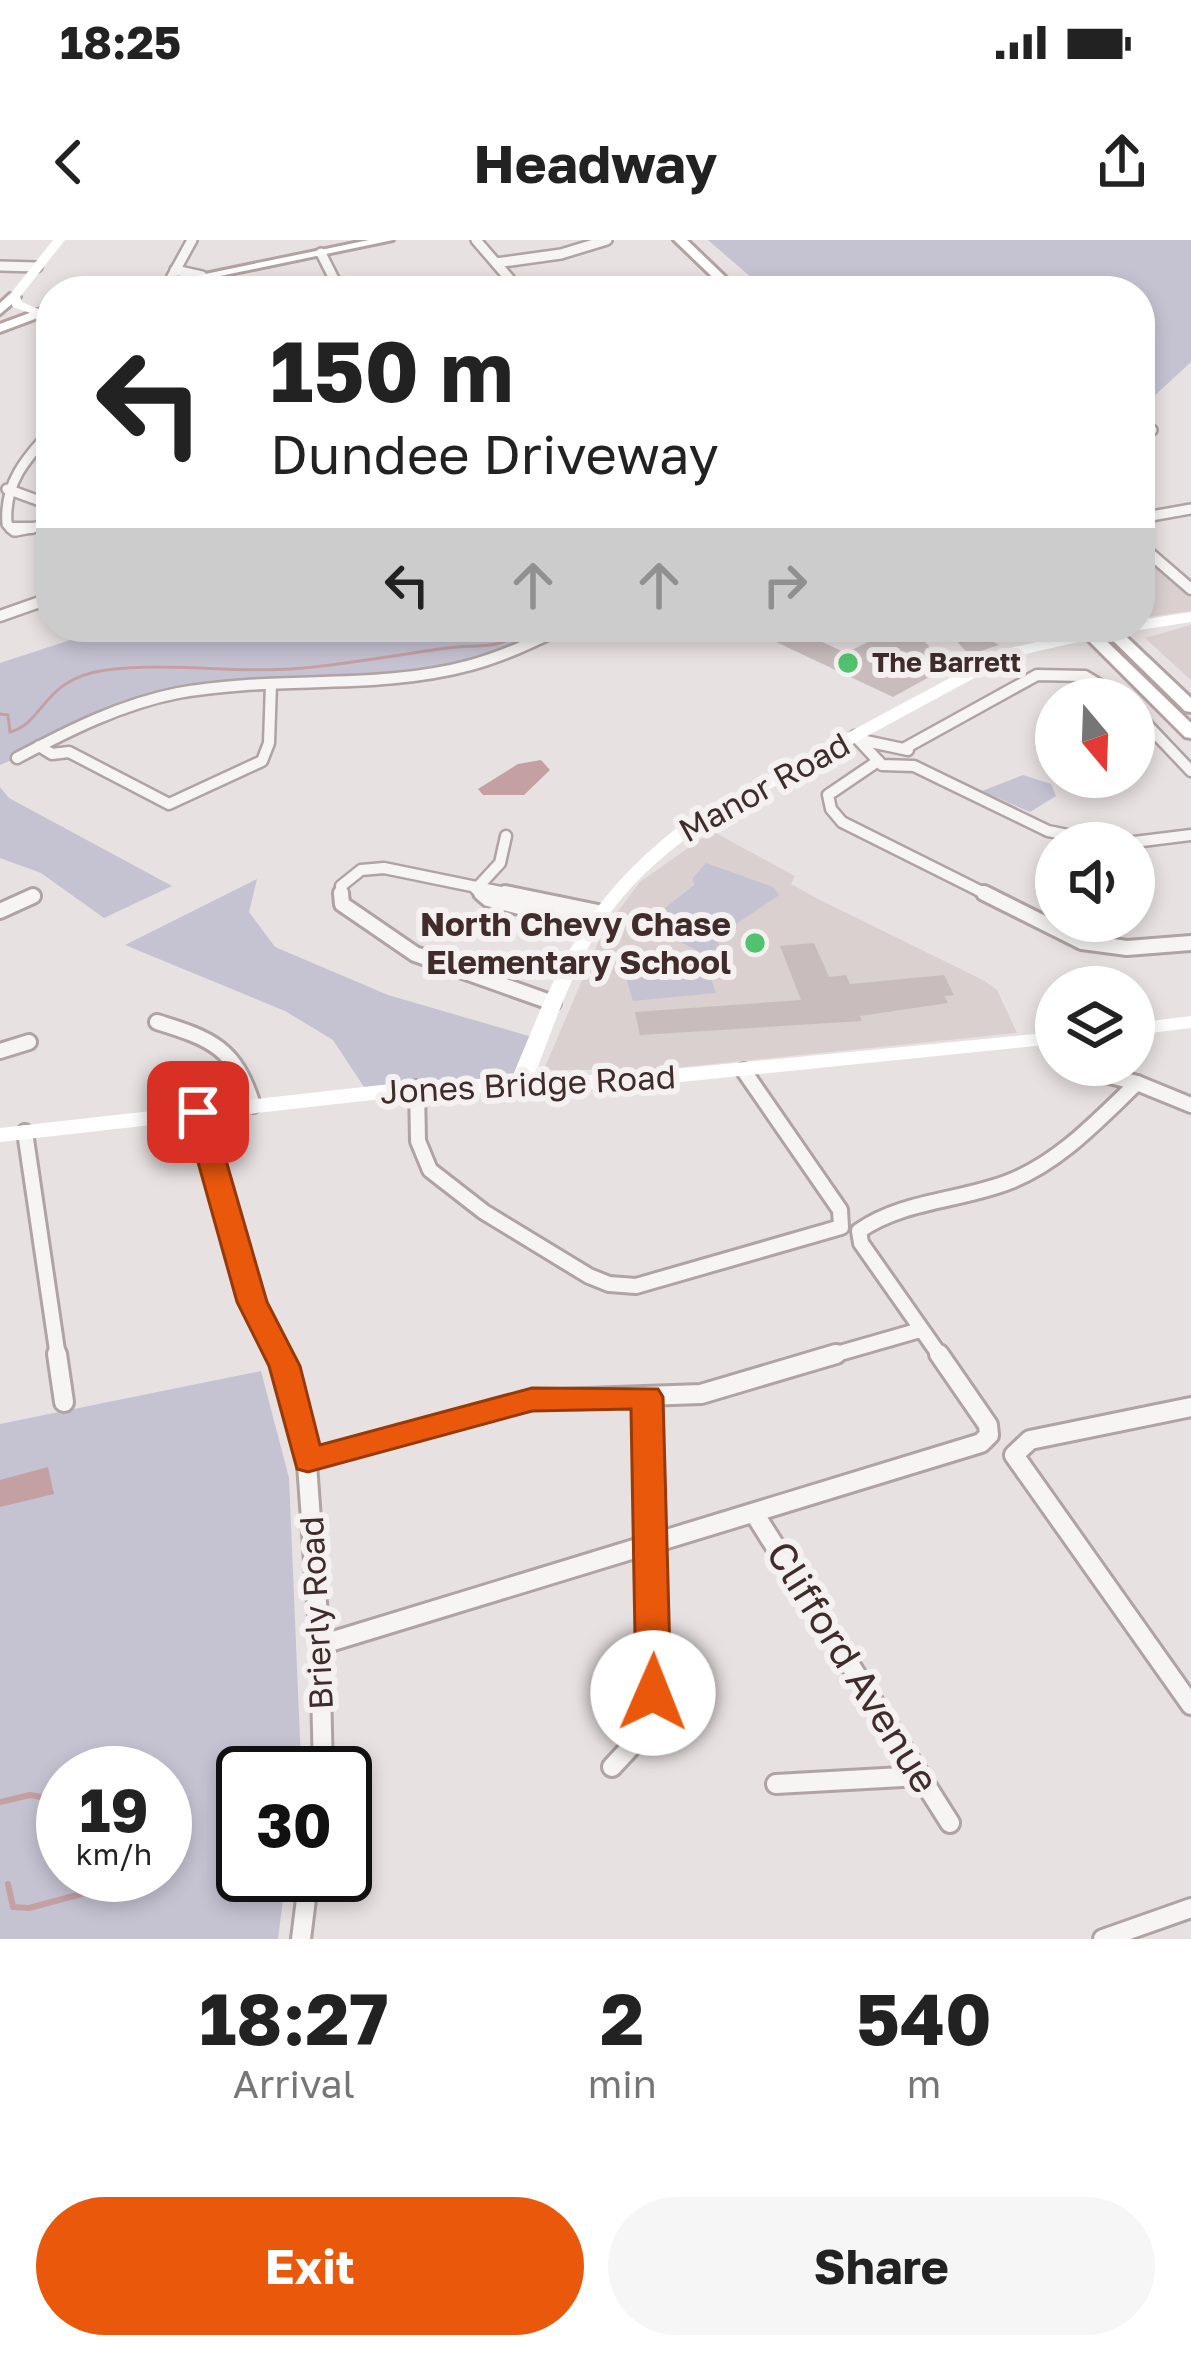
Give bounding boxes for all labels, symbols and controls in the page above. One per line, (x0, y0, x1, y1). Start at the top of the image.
text: 18:25 (60, 15, 181, 69)
icon: back (36, 129, 102, 195)
icon: share (1089, 129, 1155, 195)
text: Headway (474, 130, 717, 195)
text: 150 m (270, 320, 514, 420)
icon: left (72, 324, 228, 480)
text: Dundee Driveway (270, 421, 719, 486)
icon: left (374, 552, 440, 618)
icon: ahead (500, 552, 566, 618)
icon: ahead (626, 552, 692, 618)
icon: right (752, 552, 818, 618)
place label: The Barrett (872, 646, 1021, 678)
marker: The Barrett (835, 650, 861, 676)
north arrow (1035, 678, 1155, 798)
map controls (1035, 678, 1155, 1086)
street label: Manor Road (672, 724, 856, 849)
button: sound (1035, 822, 1155, 942)
place label: North Chevy Chase Elementary School (420, 904, 731, 981)
marker: North Chevy Chase Elementary School (742, 930, 768, 956)
button: layers (1035, 966, 1155, 1086)
street label: Jones Bridge Road (379, 1056, 677, 1111)
pin (147, 1061, 249, 1163)
icon: arrive (165, 1079, 231, 1145)
street label: Brierly Road (291, 1515, 340, 1711)
street label: Clifford Avenue (757, 1532, 950, 1801)
position arrow (590, 1630, 716, 1756)
speed limit sign: 30 (216, 1746, 372, 1902)
text: 19 (79, 1773, 148, 1845)
text: km/h (76, 1836, 152, 1872)
text: 18:27 (199, 1974, 389, 2061)
text: 2 (600, 1974, 644, 2061)
text: 540 (856, 1974, 992, 2061)
text: Arrival (233, 2060, 355, 2107)
text: min (588, 2060, 657, 2107)
text: m (907, 2060, 941, 2107)
button: Exit (36, 2197, 584, 2335)
button: Share (608, 2197, 1155, 2335)

